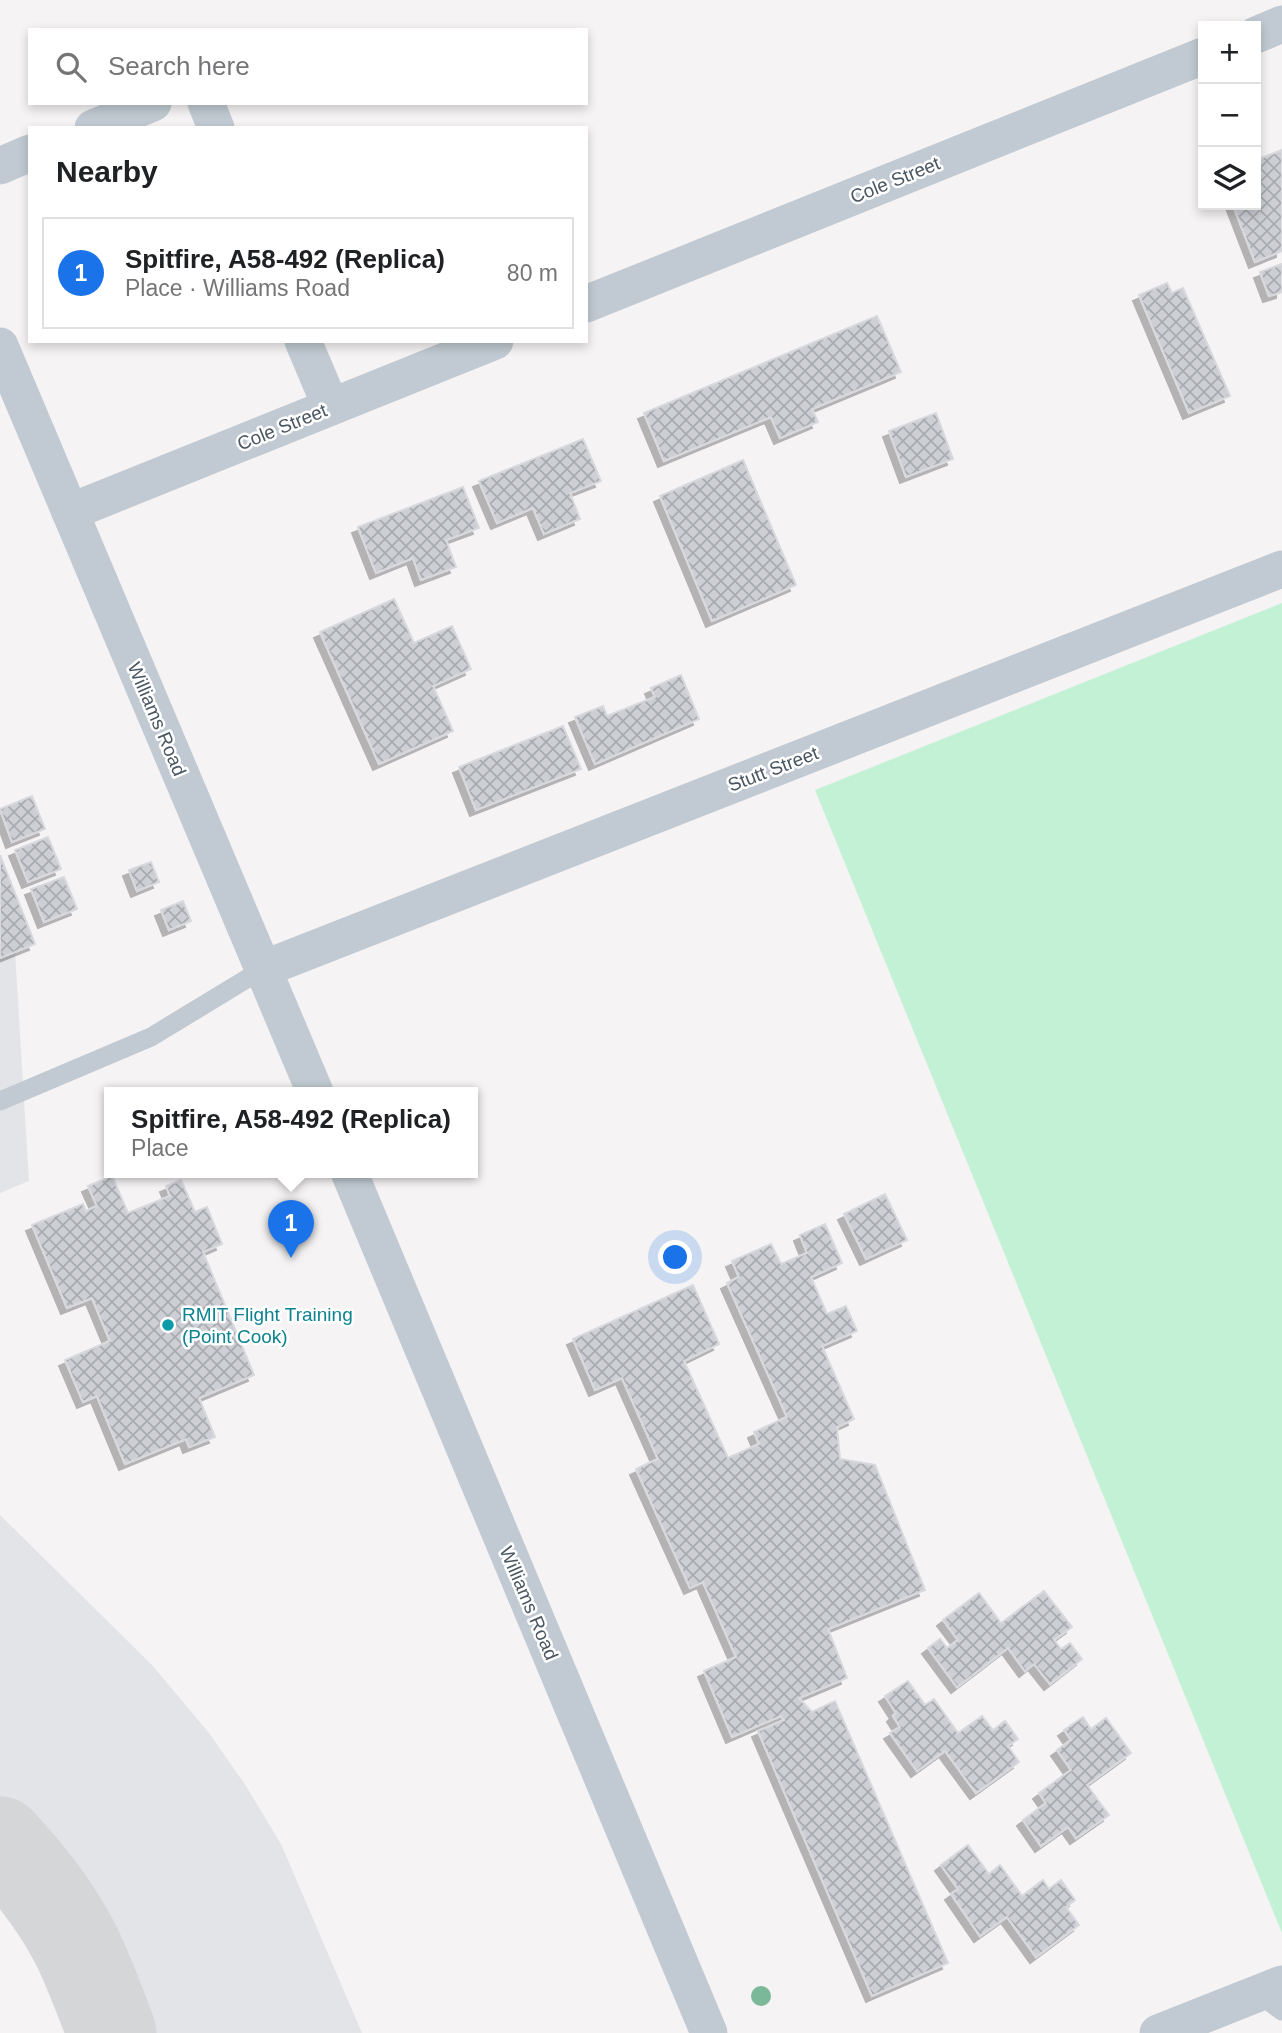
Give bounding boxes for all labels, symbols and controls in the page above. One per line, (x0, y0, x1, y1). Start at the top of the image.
map controls (1198, 21, 1261, 210)
button: + (1198, 21, 1261, 84)
search box (28, 28, 588, 105)
icon: search (52, 48, 90, 86)
text: Search here (108, 51, 250, 81)
button: − (1198, 84, 1261, 147)
button: layers (1198, 147, 1261, 210)
street label: Cole Street (847, 152, 944, 208)
text: Nearby (56, 155, 158, 188)
text: Spitfire, A58-492 (Replica) (125, 244, 445, 274)
text: 1 (75, 260, 87, 286)
text: 80 m (507, 260, 558, 286)
text: Place · Williams Road (125, 275, 350, 301)
street label: Cole Street (234, 399, 331, 455)
street label: Williams Road (124, 659, 190, 779)
street label: Stutt Street (725, 742, 822, 796)
popup (104, 1087, 478, 1178)
text: Spitfire, A58-492 (Replica) (131, 1104, 451, 1134)
text: Place (131, 1135, 189, 1161)
pin: 1 (268, 1200, 314, 1258)
your location (658, 1240, 692, 1274)
place label: RMIT Flight Training (Point Cook) (182, 1304, 353, 1347)
marker: RMIT Flight Training (Point Cook) (160, 1317, 176, 1333)
street label: Williams Road (496, 1543, 562, 1663)

